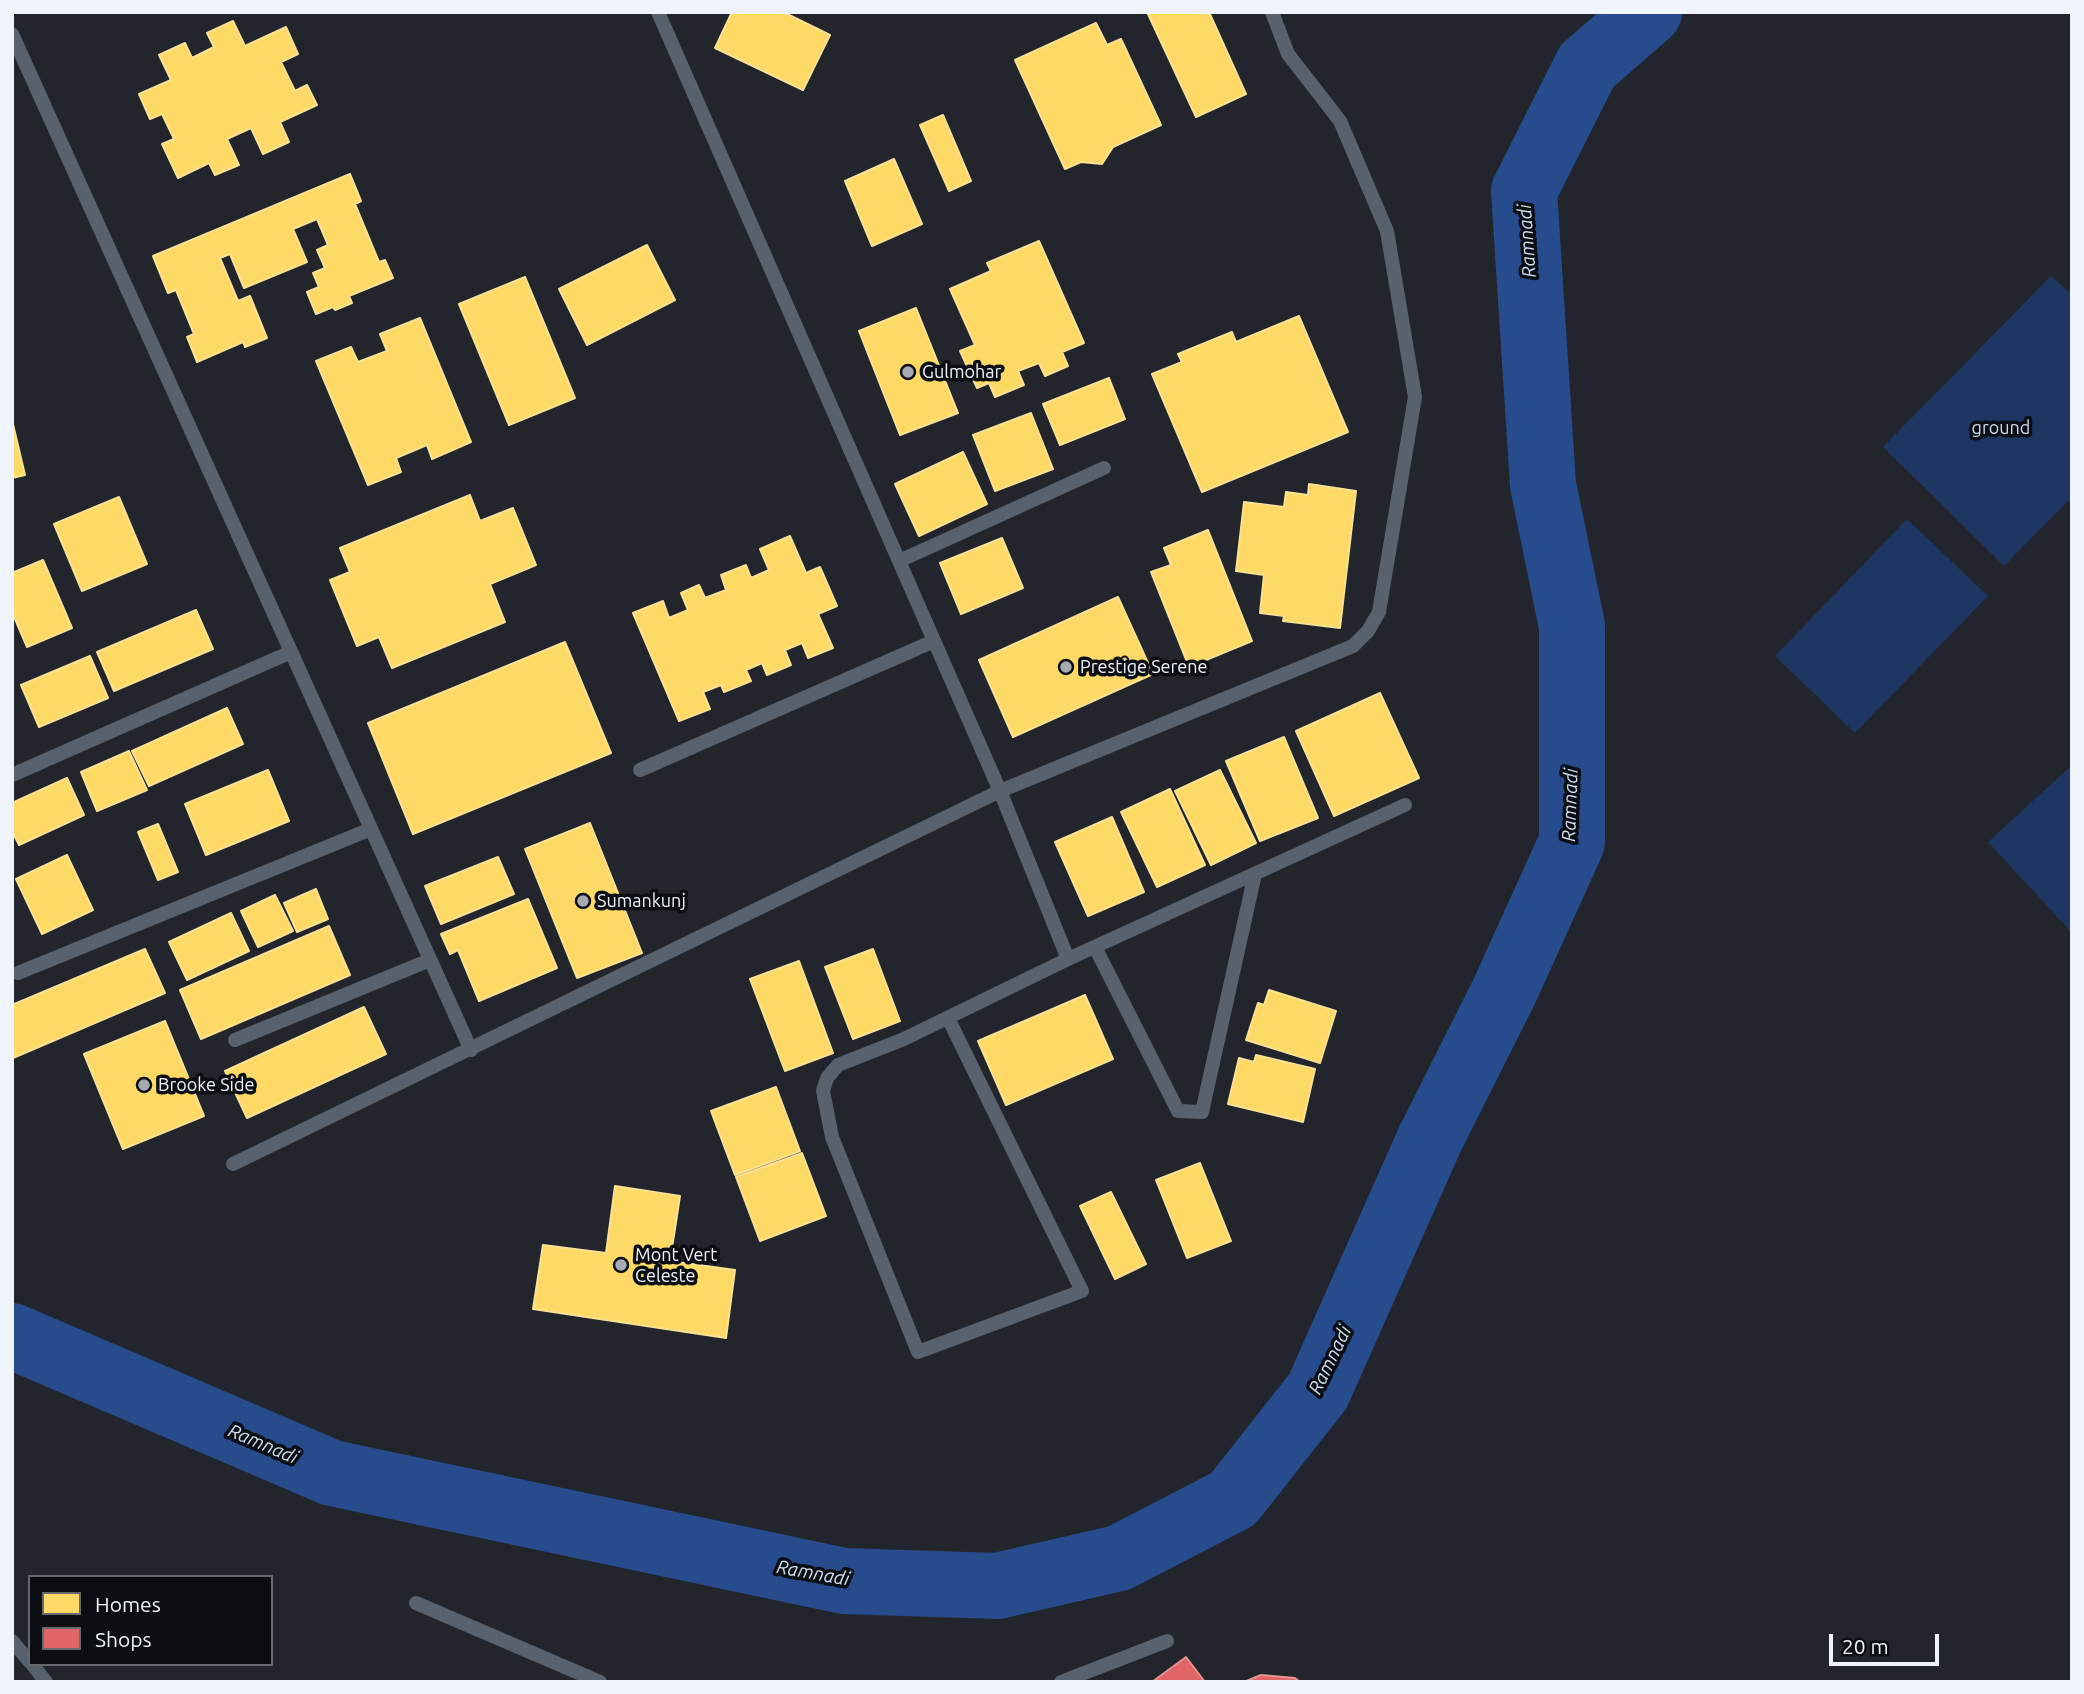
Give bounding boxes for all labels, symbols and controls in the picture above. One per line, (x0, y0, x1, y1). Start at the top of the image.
water label: Ramnadi (1513, 203, 1541, 279)
place label: Gulmohar (922, 361, 1001, 383)
marker: Gulmohar (900, 364, 916, 380)
park label: ground (1972, 417, 2030, 439)
place label: Prestige Serene (1080, 656, 1207, 678)
marker: Prestige Serene (1058, 659, 1074, 675)
water label: Ramnadi (1557, 768, 1583, 842)
place label: Sumankunj (597, 890, 686, 912)
marker: Sumankunj (575, 893, 591, 909)
place label: Brooke Side (158, 1074, 254, 1096)
marker: Brooke Side (136, 1077, 152, 1093)
place label: Mont Vert Celeste (635, 1244, 717, 1286)
marker: Mont Vert Celeste (613, 1257, 629, 1273)
water label: Ramnadi (1304, 1322, 1356, 1398)
water label: Ramnadi (225, 1419, 301, 1469)
water label: Ramnadi (775, 1555, 851, 1591)
legend (28, 1575, 273, 1666)
text: Homes (95, 1592, 161, 1616)
scale bar (1832, 1620, 1942, 1664)
text: Shops (95, 1627, 152, 1651)
text: 20 m (1842, 1634, 1889, 1658)

